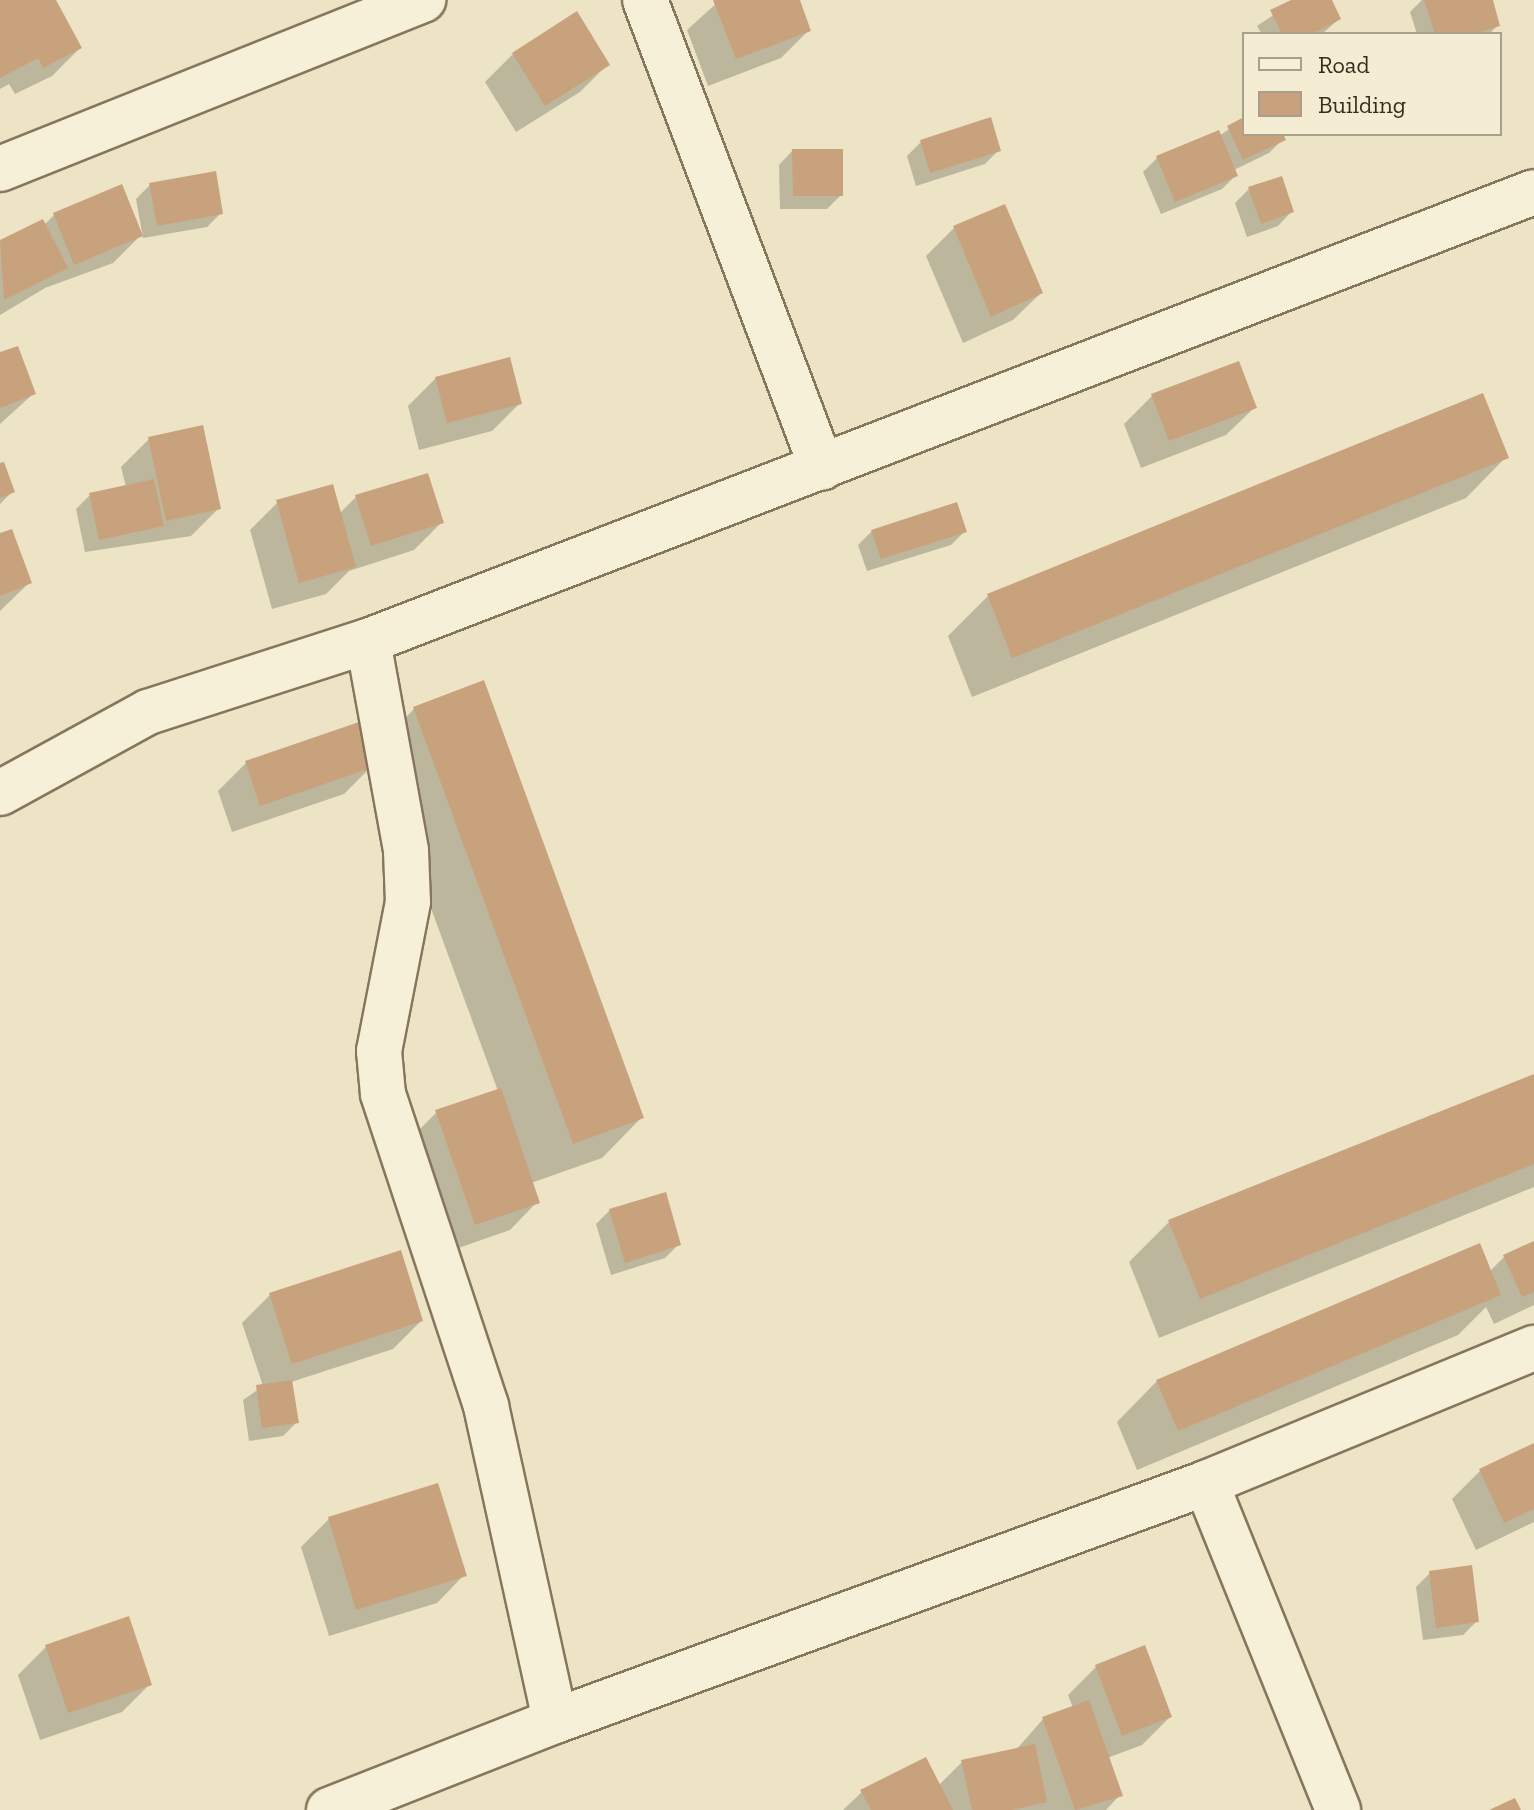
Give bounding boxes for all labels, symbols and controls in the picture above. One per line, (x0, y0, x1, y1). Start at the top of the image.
legend (1242, 32, 1502, 136)
text: Road (1318, 50, 1370, 79)
text: Building (1318, 90, 1406, 119)

